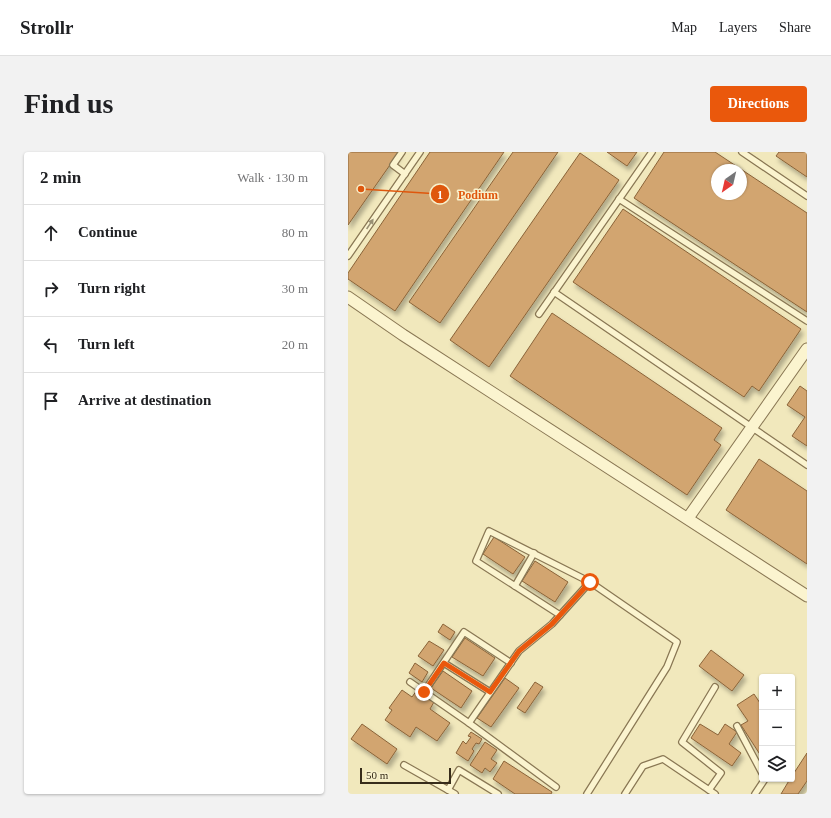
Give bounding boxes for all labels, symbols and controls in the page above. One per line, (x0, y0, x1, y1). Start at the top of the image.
text: Strollr (20, 17, 73, 38)
text: Map (671, 20, 697, 35)
text: Layers (719, 20, 757, 35)
text: Share (779, 20, 811, 35)
button: Directions (710, 86, 807, 122)
text: Find us (24, 88, 114, 119)
north arrow (711, 164, 747, 200)
text: 2 min (40, 168, 81, 187)
text: Walk · 130 m (237, 170, 308, 185)
callout: Podium (430, 182, 506, 206)
text: 1 (437, 188, 443, 202)
text: Podium (458, 188, 498, 202)
one-way arrow (366, 219, 374, 230)
icon: ahead (40, 222, 62, 244)
text: Continue (78, 224, 137, 240)
text: 80 m (282, 225, 308, 240)
icon: right (40, 278, 62, 300)
text: Turn right (78, 280, 145, 296)
text: 30 m (282, 281, 308, 296)
icon: left (40, 334, 62, 356)
text: Turn left (78, 336, 135, 352)
text: 20 m (282, 337, 308, 352)
icon: arrive (40, 390, 62, 412)
text: Arrive at destination (78, 392, 211, 408)
route start (581, 573, 599, 591)
map controls (759, 674, 795, 782)
button: + (759, 674, 795, 710)
route end (415, 683, 433, 701)
button: − (759, 710, 795, 746)
button: layers (759, 746, 795, 782)
scale bar (360, 766, 451, 785)
text: 50 m (366, 769, 388, 781)

